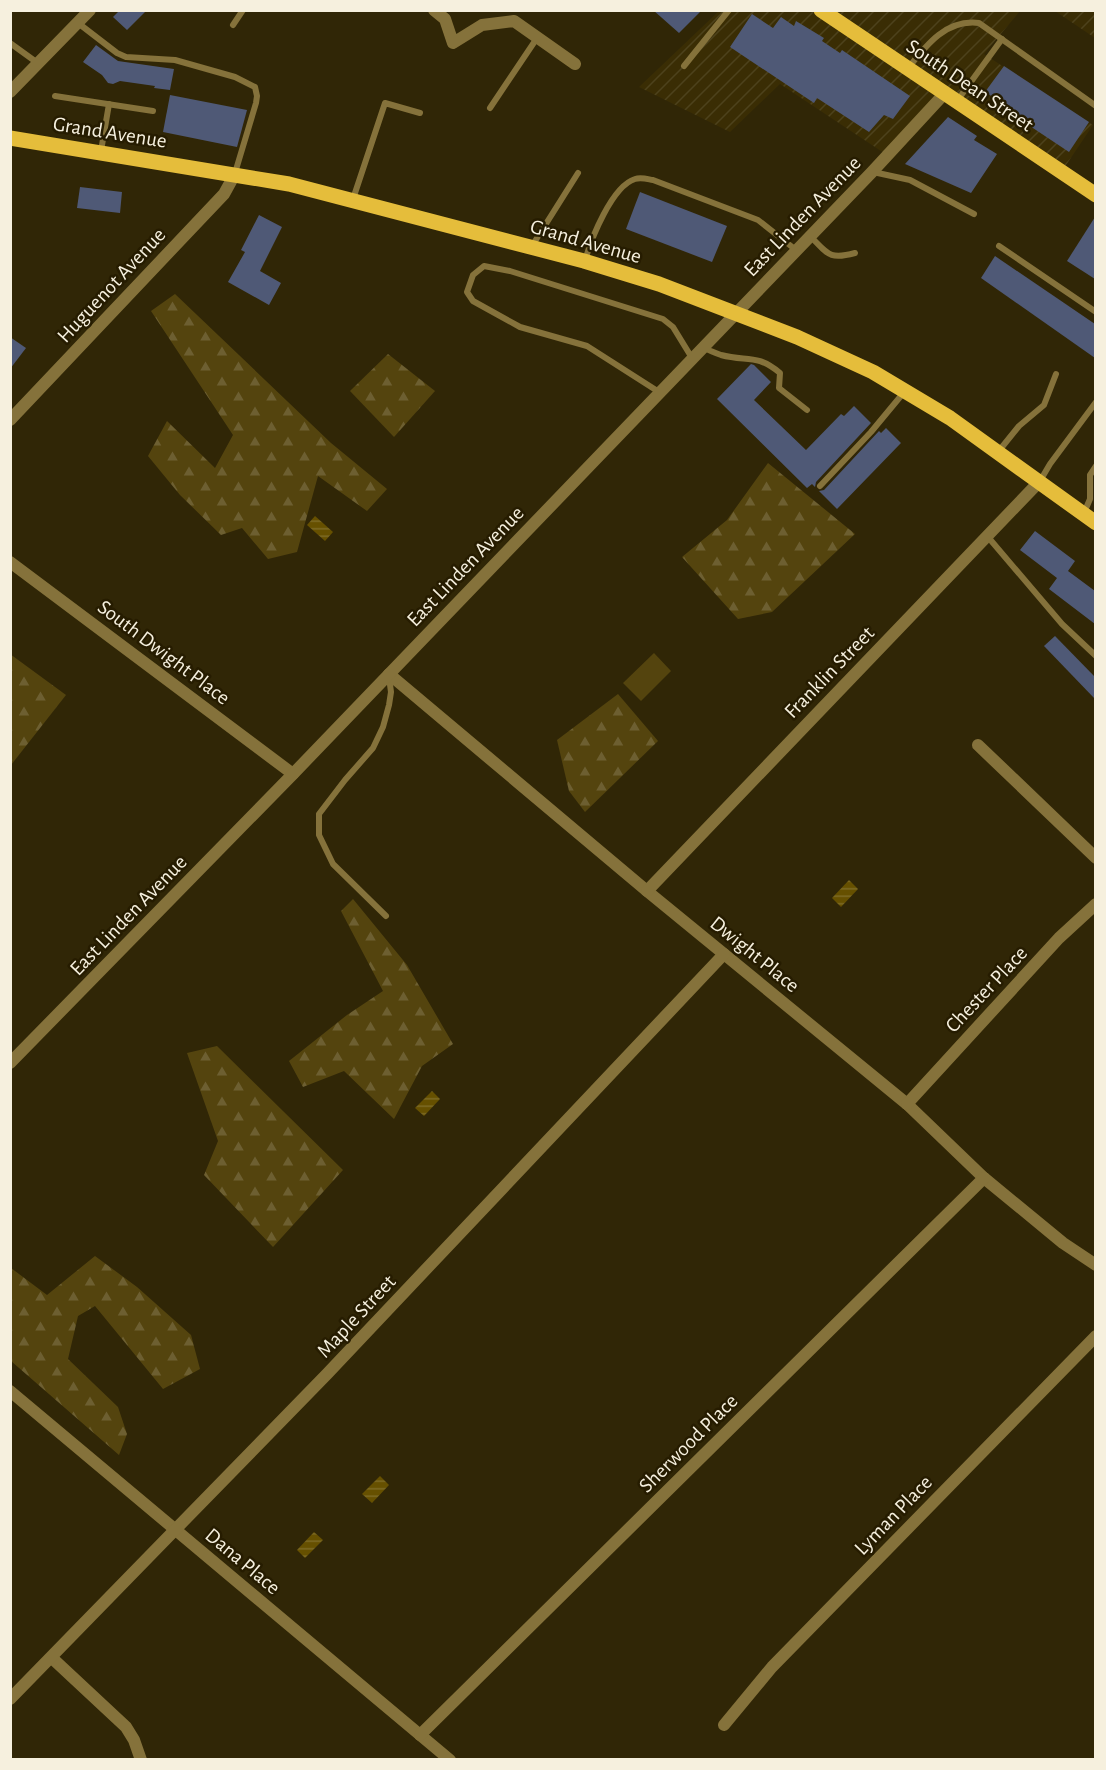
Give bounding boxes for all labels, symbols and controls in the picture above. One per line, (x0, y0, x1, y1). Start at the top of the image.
street label: South Dean Street (902, 35, 1037, 136)
street label: Grand Avenue (52, 113, 168, 152)
street label: East Linden Avenue (740, 152, 865, 280)
street label: Grand Avenue (528, 216, 644, 267)
street label: Huguenot Avenue (53, 224, 170, 347)
street label: East Linden Avenue (403, 502, 528, 630)
street label: South Dwight Place (94, 596, 234, 709)
street label: Franklin Street (781, 622, 878, 722)
street label: East Linden Avenue (66, 851, 191, 979)
street label: Dwight Place (706, 912, 803, 996)
street label: Chester Place (941, 942, 1031, 1036)
street label: Maple Street (313, 1271, 400, 1362)
street label: Sherwood Place (635, 1390, 742, 1497)
street label: Lyman Place (851, 1472, 936, 1559)
street label: Dana Place (201, 1524, 284, 1599)

